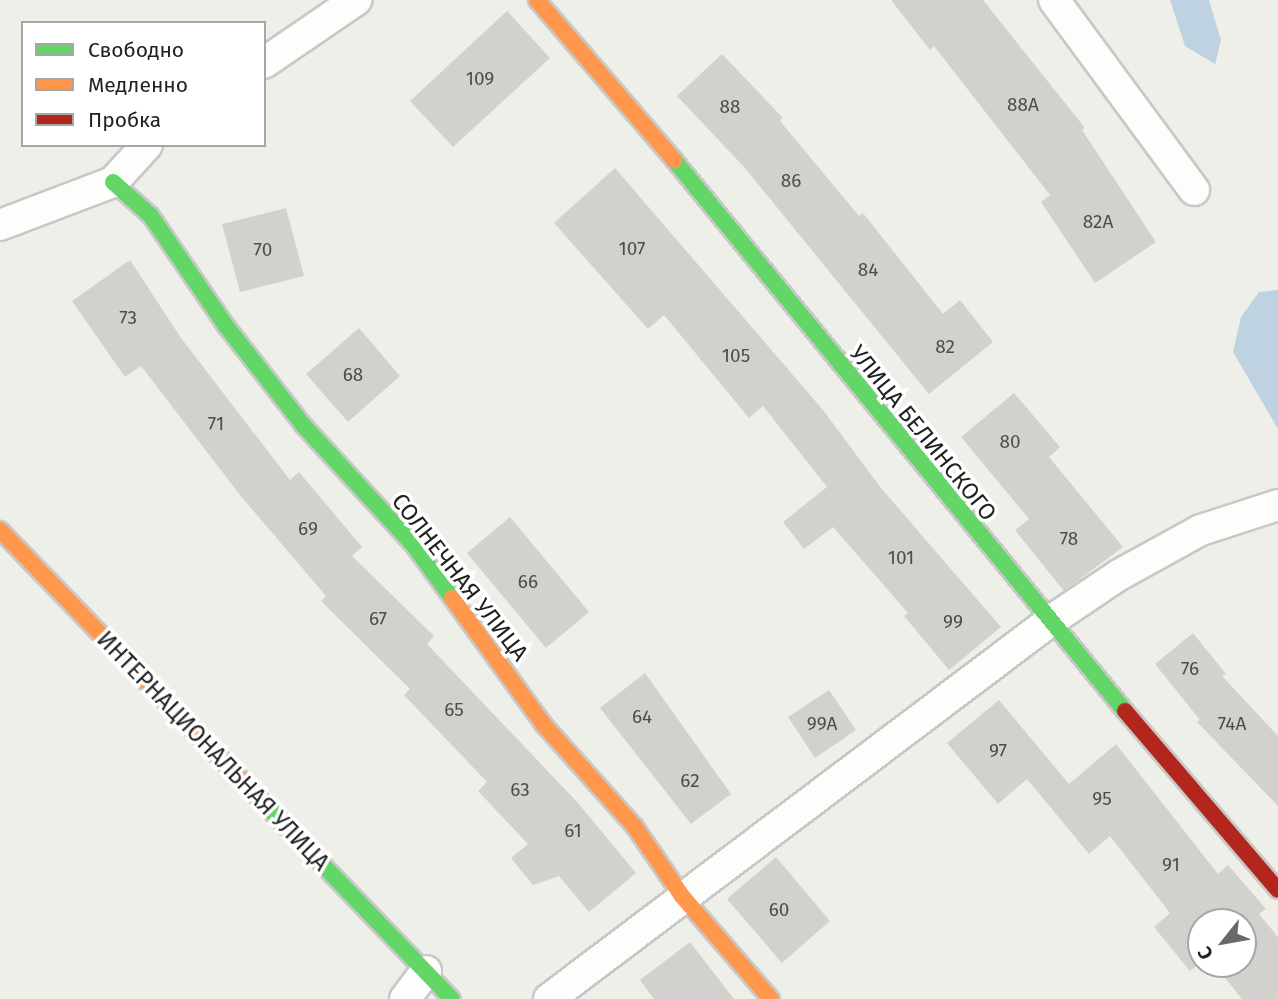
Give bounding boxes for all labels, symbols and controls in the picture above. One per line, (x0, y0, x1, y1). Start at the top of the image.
legend (21, 21, 266, 147)
text: Свободно (88, 37, 184, 63)
house number: 109 (466, 68, 494, 90)
text: Медленно (88, 72, 188, 98)
house number: 88А (1007, 94, 1039, 116)
house number: 88 (720, 96, 740, 118)
text: Пробка (88, 107, 161, 133)
house number: 86 (781, 170, 801, 192)
house number: 82А (1083, 211, 1113, 233)
house number: 107 (619, 238, 645, 260)
house number: 70 (254, 239, 272, 261)
house number: 84 (858, 259, 878, 281)
house number: 73 (119, 307, 137, 329)
house number: 82 (935, 336, 955, 358)
street label: УЛИЦА БЕЛИНСКОГО (844, 340, 1002, 526)
house number: 105 (722, 345, 750, 367)
house number: 68 (343, 364, 363, 386)
house number: 71 (208, 413, 224, 435)
house number: 80 (999, 431, 1021, 453)
street label: СОЛНЕЧНАЯ УЛИЦА (386, 488, 534, 666)
house number: 69 (298, 518, 318, 540)
house number: 78 (1060, 528, 1078, 550)
house number: 101 (888, 547, 914, 569)
house number: 66 (518, 571, 538, 593)
house number: 67 (369, 608, 387, 630)
house number: 99 (943, 611, 963, 633)
street label: ИНТЕРНАЦИОНАЛЬНАЯ УЛИЦА (91, 626, 335, 876)
house number: 76 (1181, 658, 1199, 680)
house number: 65 (444, 699, 464, 721)
house number: 64 (632, 706, 652, 728)
house number: 99А (807, 713, 837, 735)
house number: 74А (1218, 713, 1246, 735)
house number: 97 (989, 740, 1007, 762)
house number: 62 (680, 770, 700, 792)
house number: 63 (510, 779, 530, 801)
house number: 95 (1092, 788, 1112, 810)
house number: 61 (564, 820, 582, 842)
house number: 91 (1162, 854, 1180, 876)
house number: 60 (769, 899, 789, 921)
north arrow (1187, 908, 1257, 978)
text: С (1193, 942, 1218, 964)

